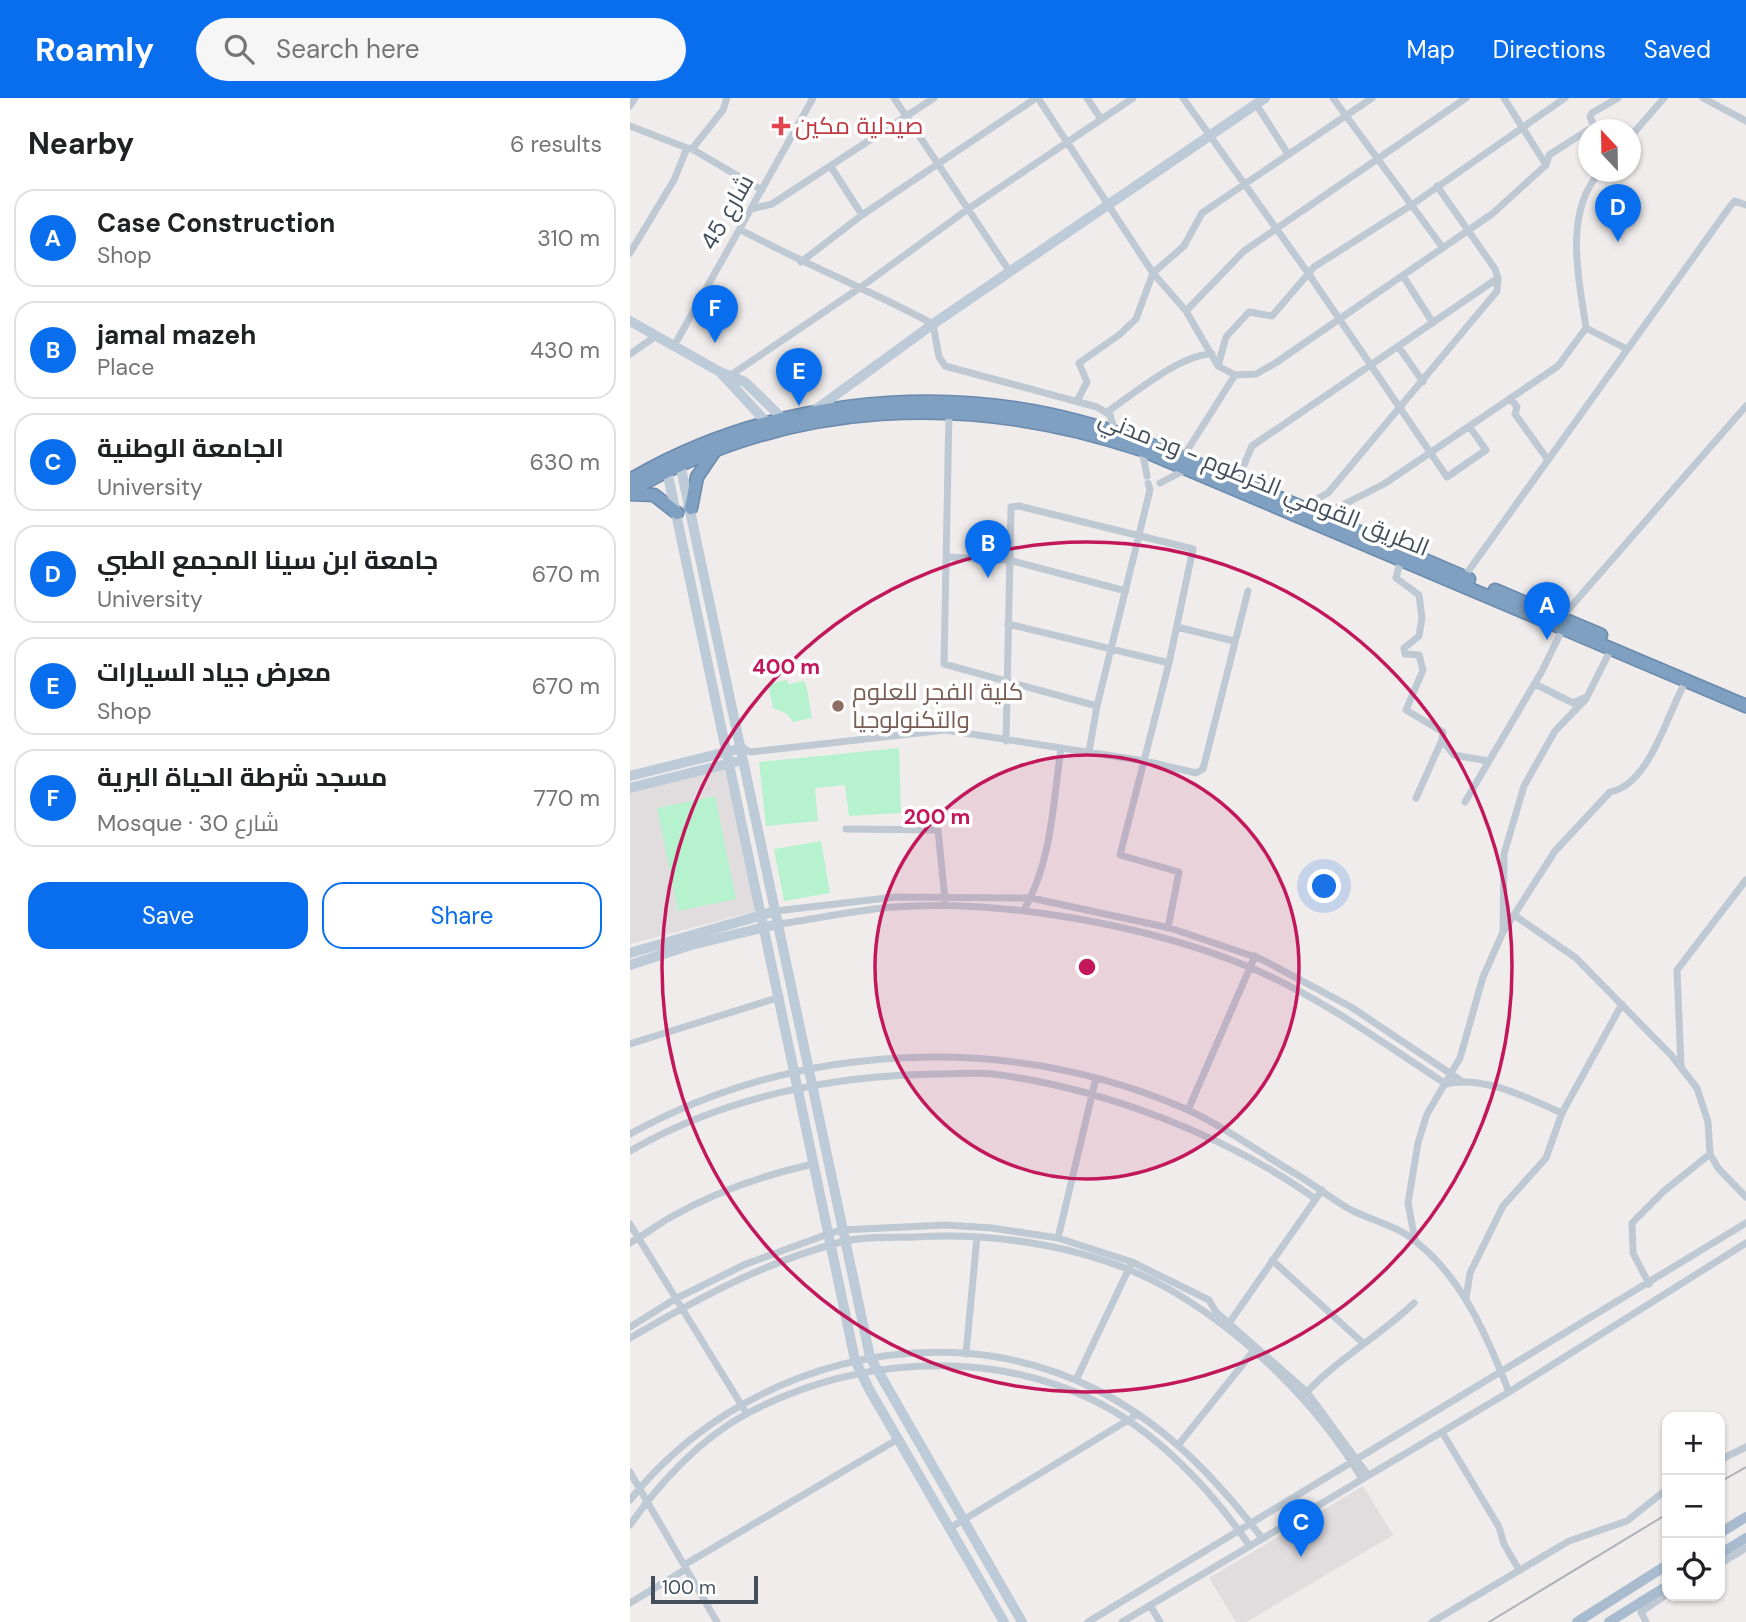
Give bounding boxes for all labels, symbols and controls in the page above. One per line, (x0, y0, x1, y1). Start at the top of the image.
search box (196, 18, 686, 81)
text: Roamly (35, 28, 154, 71)
icon: search (220, 30, 258, 68)
text: Search here (276, 32, 420, 66)
text: Map (1407, 34, 1455, 65)
text: Directions (1493, 34, 1606, 65)
text: Saved (1644, 34, 1711, 65)
place label: صيدلية مكين (795, 110, 924, 141)
marker: صيدلية مكين (773, 118, 789, 134)
north arrow (1578, 119, 1641, 182)
text: Nearby (28, 124, 134, 163)
text: 6 results (510, 129, 602, 159)
street label: شارع 45 (693, 168, 761, 256)
pin: D (1595, 184, 1641, 242)
text: Case Construction (97, 206, 335, 240)
text: A (45, 223, 61, 253)
text: 310 m (537, 223, 600, 253)
text: Shop (97, 240, 152, 270)
pin: F (692, 285, 738, 343)
text: jamal mazeh (97, 318, 256, 352)
text: B (46, 335, 60, 365)
text: 430 m (530, 335, 600, 365)
pin: E (776, 348, 822, 406)
text: Place (97, 352, 154, 382)
street label: الطريق القومي الخرطوم - ود مدني (1093, 402, 1434, 567)
text: الجامعة الوطنية (97, 431, 284, 465)
text: C (45, 447, 61, 477)
text: 630 m (530, 447, 600, 477)
text: University (97, 472, 203, 502)
pin: B (965, 520, 1011, 578)
text: جامعة ابن سينا المجمع الطبي (97, 543, 438, 577)
text: D (45, 559, 61, 589)
text: 670 m (532, 559, 600, 589)
pin: A (1524, 582, 1570, 640)
text: University (97, 584, 203, 614)
text: 400 m (752, 653, 820, 681)
text: معرض جياد السيارات (97, 655, 331, 689)
text: E (46, 671, 60, 701)
text: 670 m (532, 671, 600, 701)
place label: كلية الفجر للعلوم والتكنولوجيا (852, 676, 1024, 735)
text: Shop (97, 696, 152, 726)
marker: كلية الفجر للعلوم والتكنولوجيا (830, 698, 846, 714)
text: مسجد شرطة الحياة البرية (97, 760, 387, 794)
text: F (47, 783, 59, 813)
text: 770 m (533, 783, 600, 813)
text: 200 m (904, 803, 970, 831)
text: Mosque · شارع 30 (97, 808, 279, 838)
your location (1307, 869, 1341, 903)
button: Save (28, 882, 308, 949)
button: Share (322, 882, 602, 949)
centre of rings (1075, 955, 1099, 979)
map controls (1662, 1412, 1725, 1601)
button: + (1662, 1412, 1725, 1475)
button: − (1662, 1475, 1725, 1538)
pin: C (1278, 1499, 1324, 1557)
button: locate (1662, 1538, 1725, 1601)
scale bar (651, 1573, 758, 1605)
text: 100 m (662, 1575, 716, 1600)

